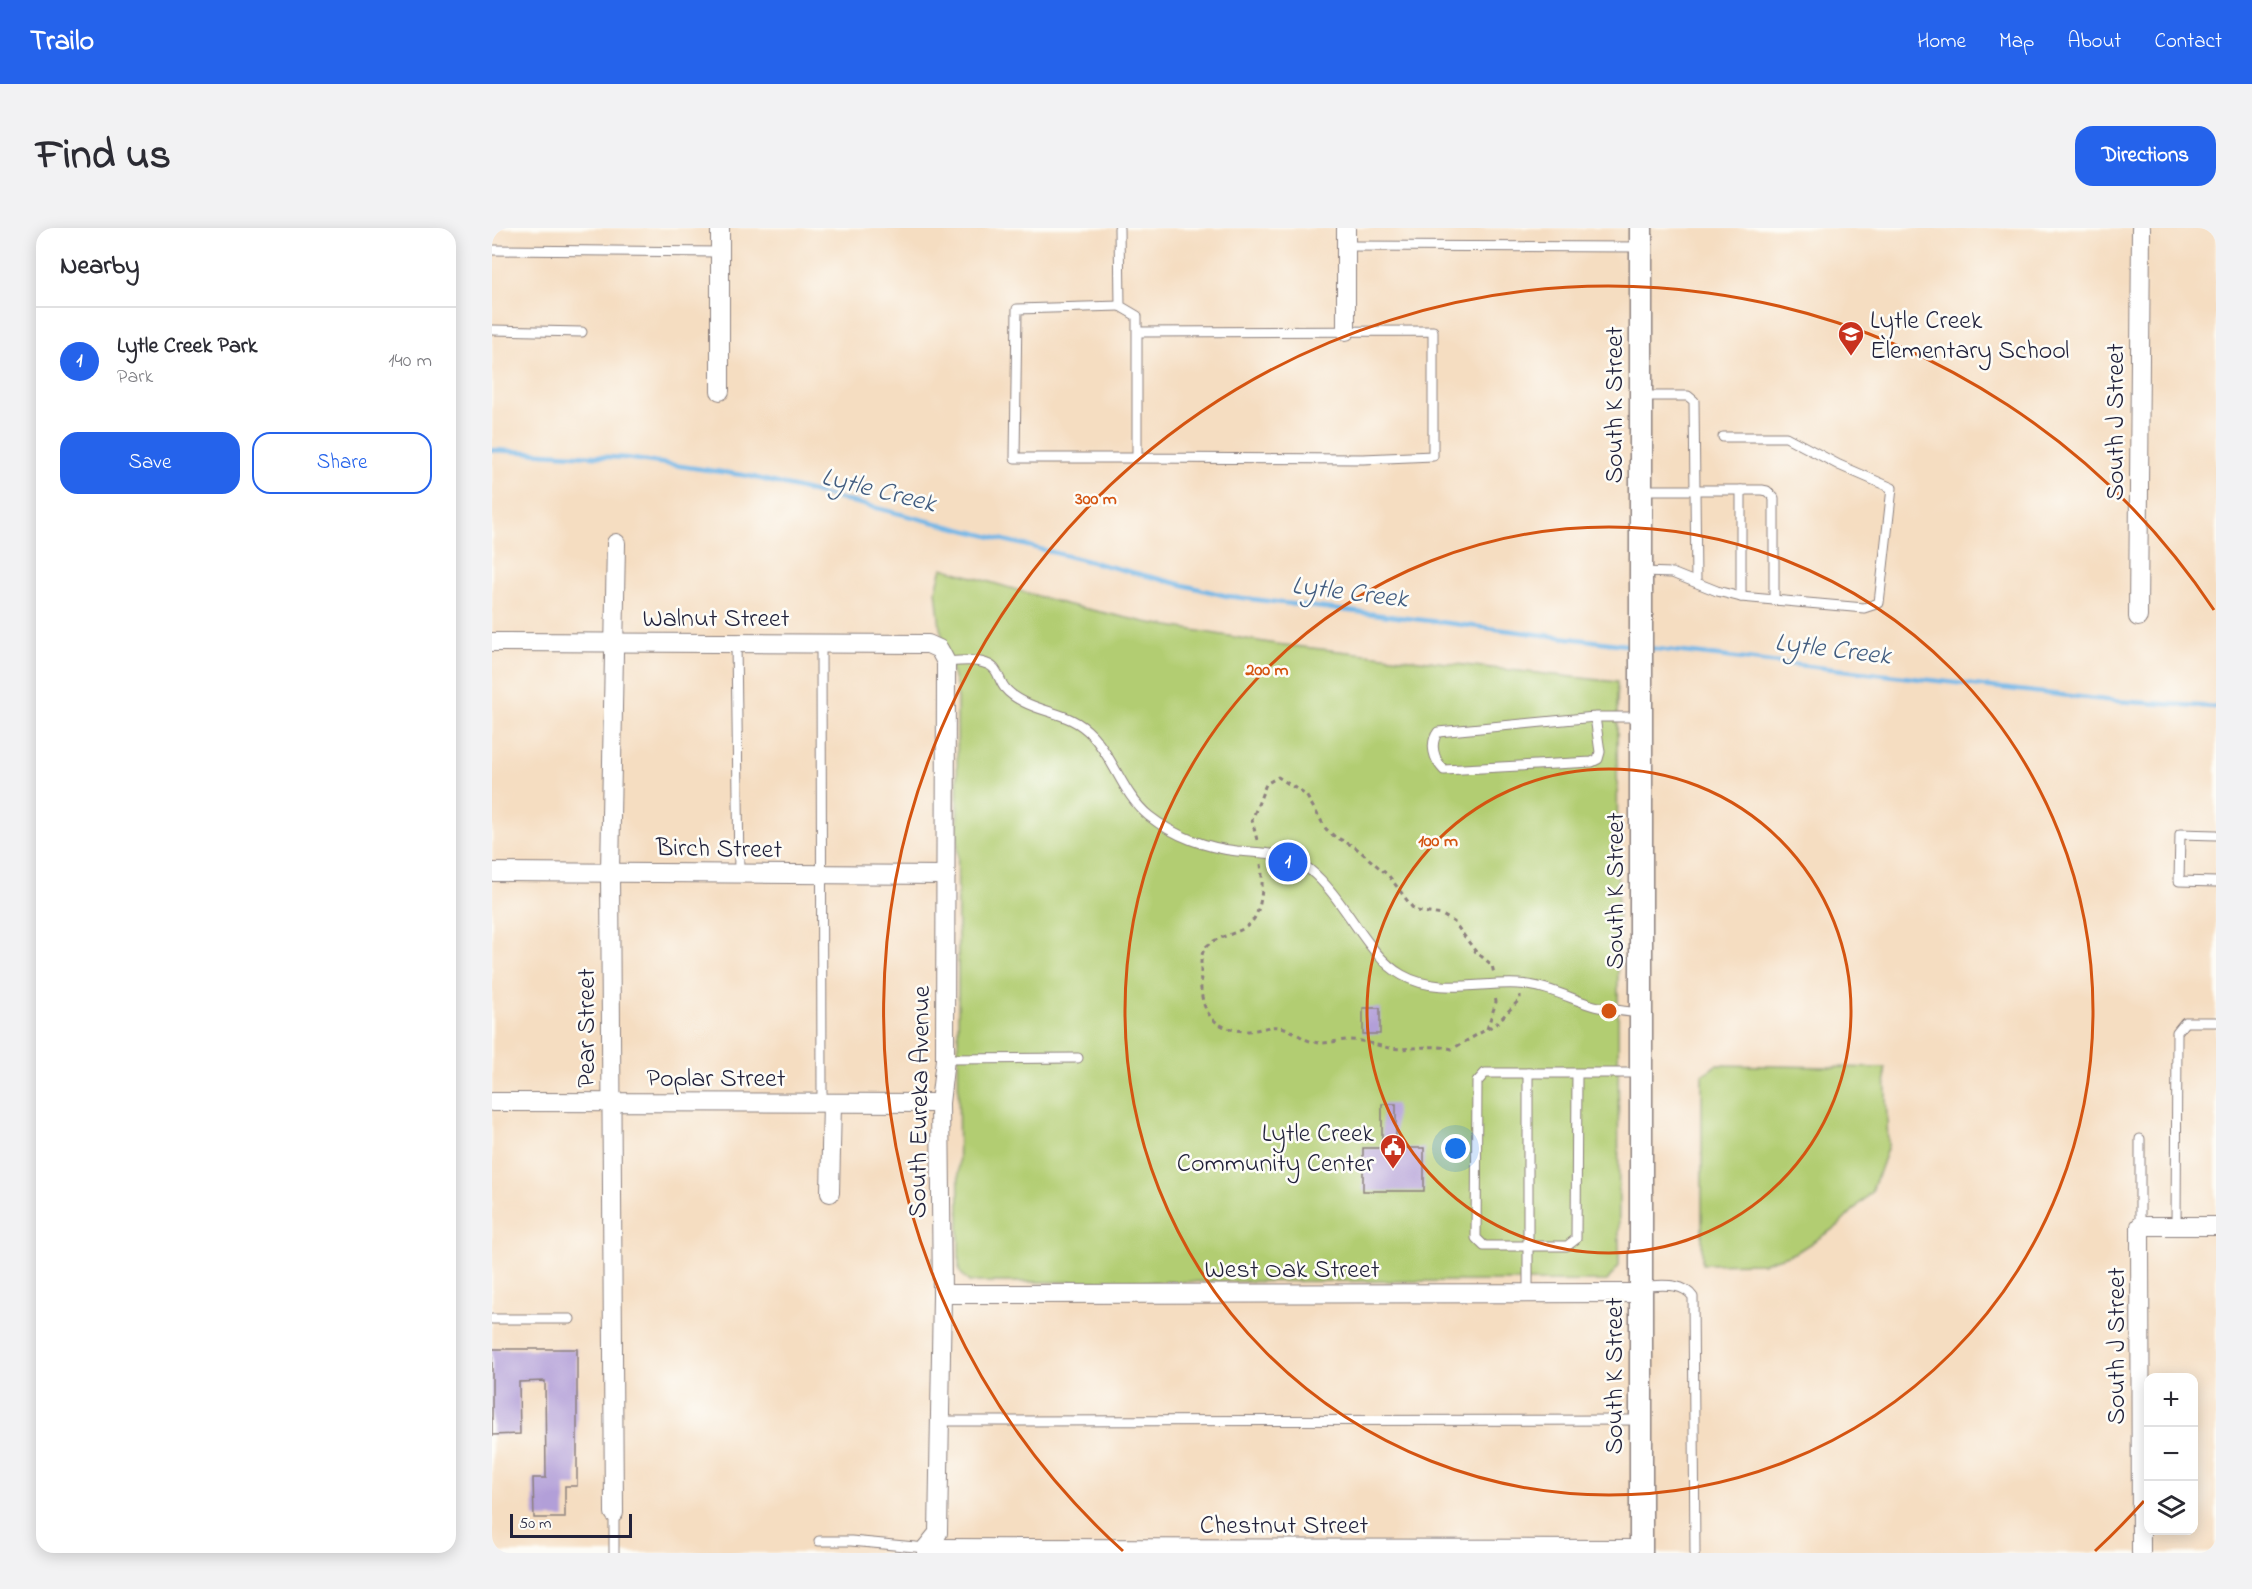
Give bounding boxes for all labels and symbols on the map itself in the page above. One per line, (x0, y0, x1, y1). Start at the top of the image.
place label: Lytle Creek Elementary School (1870, 303, 2069, 371)
school or university icon: Lytle Creek Elementary School (1836, 319, 1866, 357)
street label: South K Street (1597, 326, 1635, 484)
street label: South J Street (2098, 343, 2136, 501)
water label: Lytle Creek (817, 458, 941, 525)
text: 300 m (1074, 487, 1117, 513)
water label: Lytle Creek (1289, 567, 1411, 620)
street label: Walnut Street (643, 601, 790, 639)
water label: Lytle Creek (1772, 624, 1894, 677)
text: 200 m (1245, 658, 1289, 684)
street label: South K Street (1598, 812, 1636, 970)
text: 100 m (1418, 829, 1458, 855)
street label: Birch Street (655, 830, 783, 870)
pin: 1 (1268, 840, 1308, 884)
street label: Pear Street (569, 968, 607, 1088)
street label: South Eureka Avenue (900, 985, 942, 1219)
centre of rings (1599, 1001, 1619, 1021)
street label: Poplar Street (647, 1061, 786, 1099)
place label: Lytle Creek Community Center (1177, 1116, 1375, 1184)
public building icon: Lytle Creek Community Center (1378, 1132, 1408, 1170)
your location (1441, 1134, 1470, 1163)
street label: West Oak Street (1205, 1252, 1380, 1290)
street label: South J Street (2099, 1267, 2137, 1425)
street label: South K Street (1597, 1297, 1635, 1455)
street label: Chestnut Street (1200, 1508, 1369, 1546)
scale bar (510, 1511, 632, 1538)

